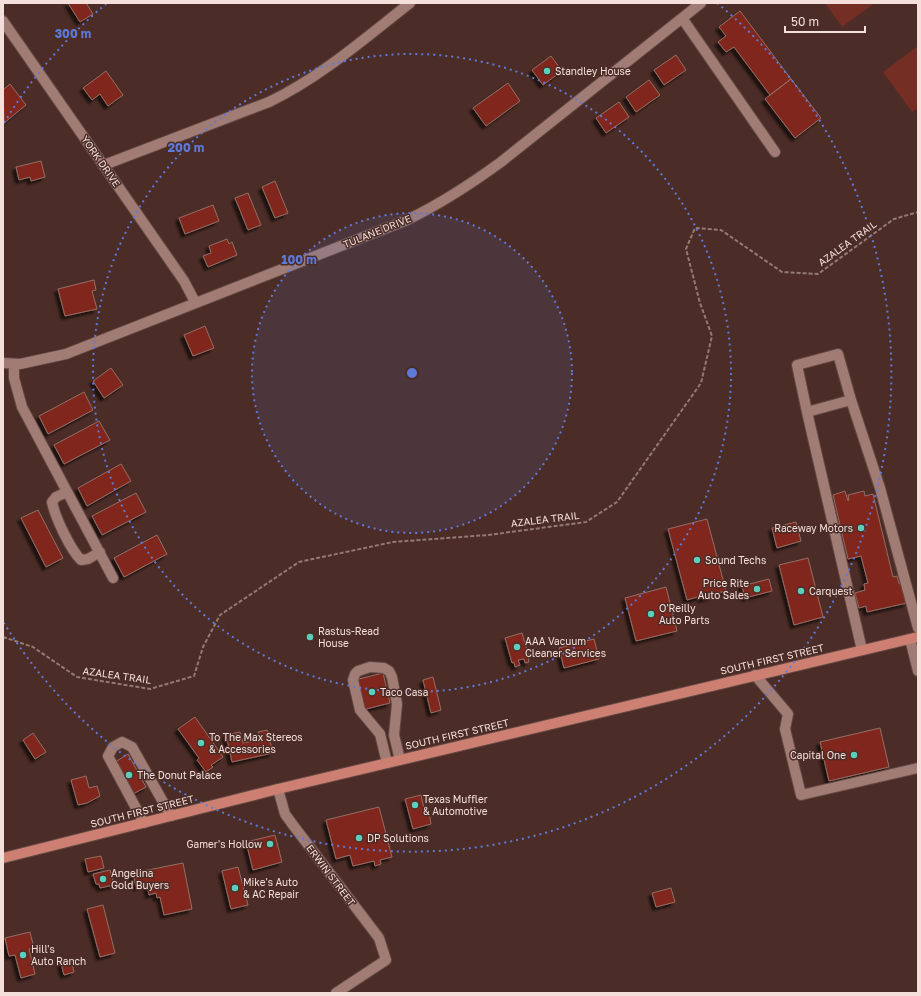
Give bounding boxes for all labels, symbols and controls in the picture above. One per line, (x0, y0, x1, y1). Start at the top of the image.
scale bar (785, 8, 865, 34)
text: 50 m (791, 14, 819, 29)
text: 300 m (55, 26, 91, 41)
place label: Standley House (555, 65, 631, 77)
marker: Standley House (542, 66, 552, 76)
street label: YORK DRIVE (79, 133, 123, 189)
text: 200 m (168, 140, 204, 155)
street label: TULANE DRIVE (341, 212, 413, 250)
street label: AZALEA TRAIL (816, 218, 879, 268)
text: 100 m (281, 252, 317, 267)
centre of rings (405, 366, 419, 380)
street label: AZALEA TRAIL (510, 509, 580, 529)
place label: Raceway Motors (774, 522, 853, 534)
marker: Raceway Motors (856, 523, 866, 533)
place label: Sound Techs (705, 554, 766, 566)
marker: Sound Techs (692, 555, 702, 565)
place label: Price Rite Auto Sales (698, 577, 749, 601)
marker: Price Rite Auto Sales (752, 584, 762, 594)
place label: Carquest (809, 585, 853, 597)
marker: Carquest (796, 586, 806, 596)
place label: O'Reilly Auto Parts (659, 602, 710, 626)
marker: O'Reilly Auto Parts (646, 609, 656, 619)
place label: Rastus-Read House (318, 625, 379, 649)
marker: Rastus-Read House (305, 632, 315, 642)
place label: AAA Vacuum Cleaner Services (525, 635, 606, 659)
street label: SOUTH FIRST STREET (719, 641, 825, 677)
marker: AAA Vacuum Cleaner Services (512, 642, 522, 652)
street label: AZALEA TRAIL (82, 664, 152, 686)
place label: Taco Casa (380, 686, 428, 698)
marker: Taco Casa (367, 687, 377, 697)
street label: SOUTH FIRST STREET (404, 716, 510, 752)
place label: To The Max Stereos & Accessories (209, 731, 303, 755)
marker: To The Max Stereos & Accessories (196, 738, 206, 748)
place label: Capital One (790, 749, 846, 761)
marker: Capital One (849, 750, 859, 760)
place label: The Donut Palace (137, 769, 222, 781)
marker: The Donut Palace (124, 770, 134, 780)
street label: SOUTH FIRST STREET (89, 792, 195, 830)
place label: Texas Muffler & Automotive (423, 793, 488, 817)
marker: Texas Muffler & Automotive (410, 800, 420, 810)
place label: DP Solutions (367, 832, 429, 844)
marker: DP Solutions (354, 833, 364, 843)
place label: Gamer's Hollow (186, 838, 262, 850)
marker: Gamer's Hollow (265, 839, 275, 849)
street label: ERWIN STREET (304, 842, 358, 908)
place label: Angelina Gold Buyers (111, 867, 169, 891)
marker: Angelina Gold Buyers (98, 874, 108, 884)
place label: Mike's Auto & AC Repair (243, 876, 299, 900)
marker: Mike's Auto & AC Repair (230, 883, 240, 893)
place label: Hill's Auto Ranch (31, 943, 86, 967)
marker: Hill's Auto Ranch (18, 950, 28, 960)

